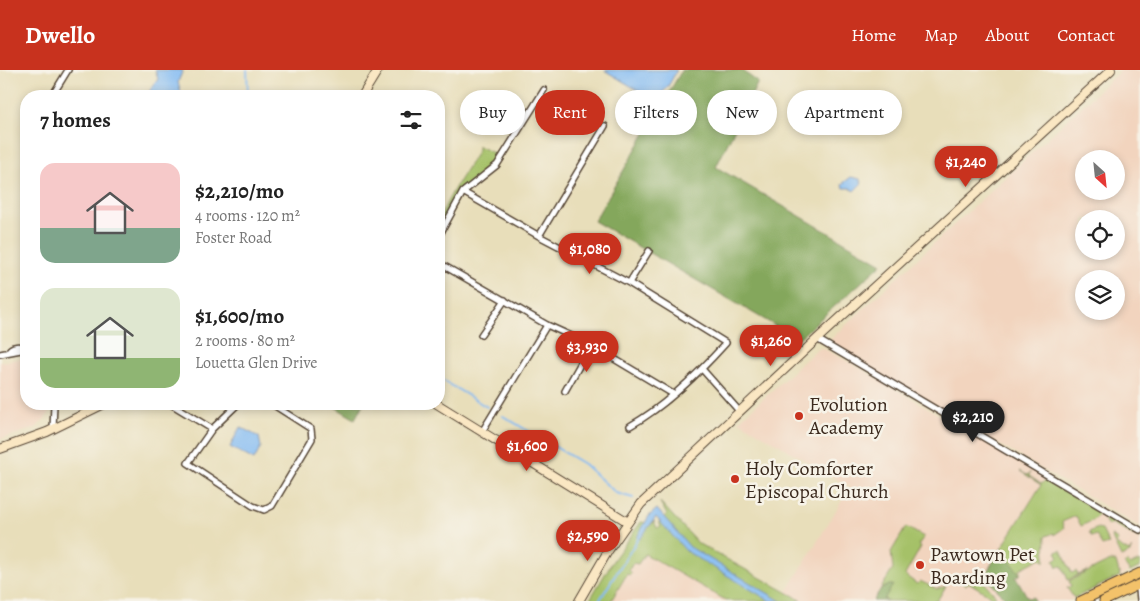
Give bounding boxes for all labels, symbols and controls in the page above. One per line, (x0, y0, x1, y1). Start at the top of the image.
text: Dwello (25, 19, 95, 51)
text: Home (851, 23, 896, 47)
text: Map (924, 23, 957, 47)
text: About (985, 23, 1029, 47)
text: Contact (1057, 23, 1115, 47)
chip: Buy (460, 90, 525, 135)
chip: Rent (535, 90, 605, 135)
chip: Filters (615, 90, 697, 135)
chip: New (707, 90, 777, 135)
chip: Apartment (787, 90, 902, 135)
text: 7 homes (40, 106, 111, 134)
icon: filters (397, 106, 425, 134)
pin: $1,240 (925, 146, 1007, 188)
north arrow (1075, 150, 1125, 200)
map controls (1075, 150, 1125, 320)
text: $1,240 (946, 151, 986, 173)
text: $2,210/mo (195, 177, 284, 205)
icon: home (80, 183, 140, 243)
text: 4 rooms · 120 m² (195, 205, 300, 227)
button: locate (1075, 210, 1125, 260)
text: Foster Road (195, 227, 272, 249)
pin: $1,080 (549, 232, 631, 275)
text: $1,080 (569, 238, 611, 260)
button: layers (1075, 270, 1125, 320)
text: $1,600/mo (195, 302, 284, 330)
icon: home (80, 308, 140, 368)
pin: $1,260 (730, 324, 812, 367)
text: 2 rooms · 80 m² (195, 330, 295, 352)
pin: $3,930 (546, 330, 628, 373)
text: $1,260 (751, 330, 791, 352)
text: $3,930 (567, 336, 607, 358)
text: Louetta Glen Drive (195, 352, 318, 374)
place label: Evolution Academy (808, 391, 888, 441)
pin: $2,210 (932, 400, 1014, 443)
text: $2,210 (953, 406, 994, 428)
marker: Evolution Academy (793, 410, 805, 422)
pin: $1,600 (486, 430, 568, 472)
text: $1,600 (506, 435, 548, 457)
place label: Holy Comforter Episcopal Church (745, 455, 889, 505)
marker: Holy Comforter Episcopal Church (729, 473, 741, 485)
pin: $2,590 (547, 520, 629, 562)
text: $2,590 (567, 525, 609, 547)
place label: Pawtown Pet Boarding (930, 541, 1035, 591)
marker: Pawtown Pet Boarding (914, 559, 926, 571)

